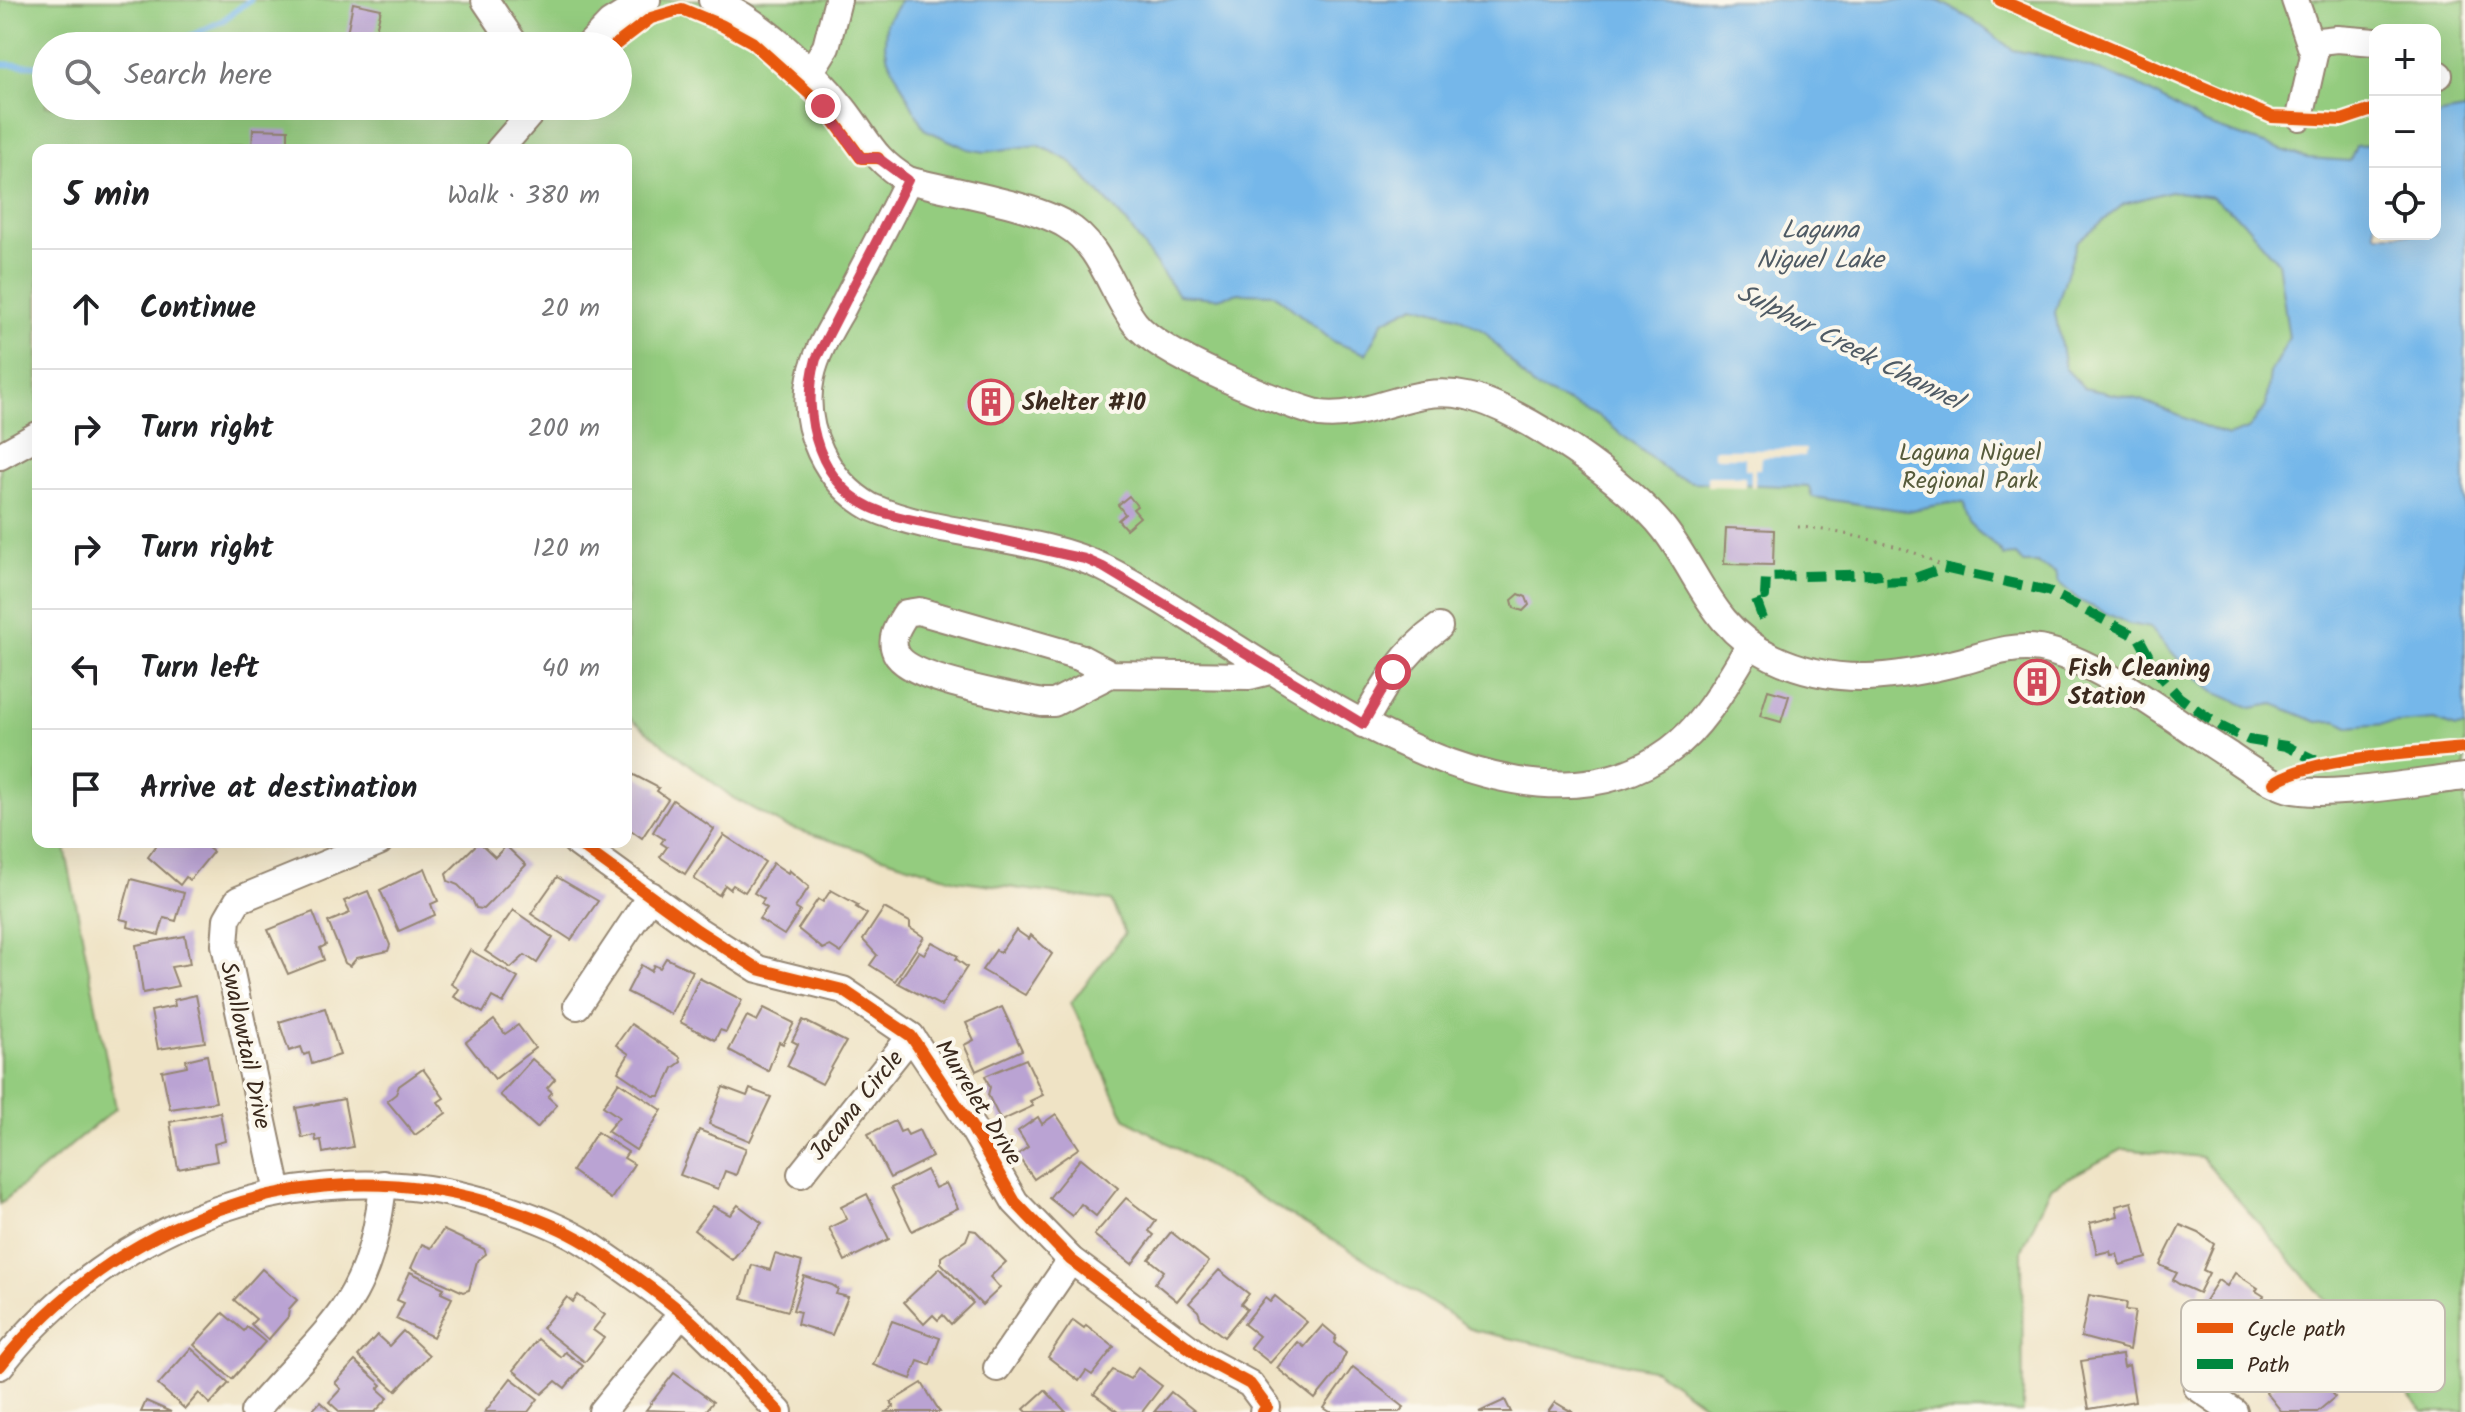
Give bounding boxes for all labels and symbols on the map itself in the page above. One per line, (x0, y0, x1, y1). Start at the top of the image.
route end (805, 88, 841, 124)
water label: Laguna Niguel Lake (1756, 210, 1886, 282)
water label: Sulphur Creek Channel (1729, 273, 1973, 425)
building icon: Shelter #10 (967, 378, 1015, 426)
place label: Shelter #10 (1022, 384, 1146, 423)
park label: Laguna Niguel Regional Park (1899, 434, 2041, 501)
place label: Fish Cleaning Station (2068, 650, 2211, 717)
route start (1375, 654, 1411, 690)
building icon: Fish Cleaning Station (2013, 658, 2061, 706)
street label: Swallowtail Drive (208, 958, 281, 1133)
street label: Murrelet Drive (923, 1032, 1032, 1174)
street label: Jacana Circle (800, 1042, 914, 1170)
legend (2181, 1300, 2445, 1392)
text: Cycle path (2247, 1313, 2346, 1348)
text: Path (2247, 1349, 2290, 1384)

